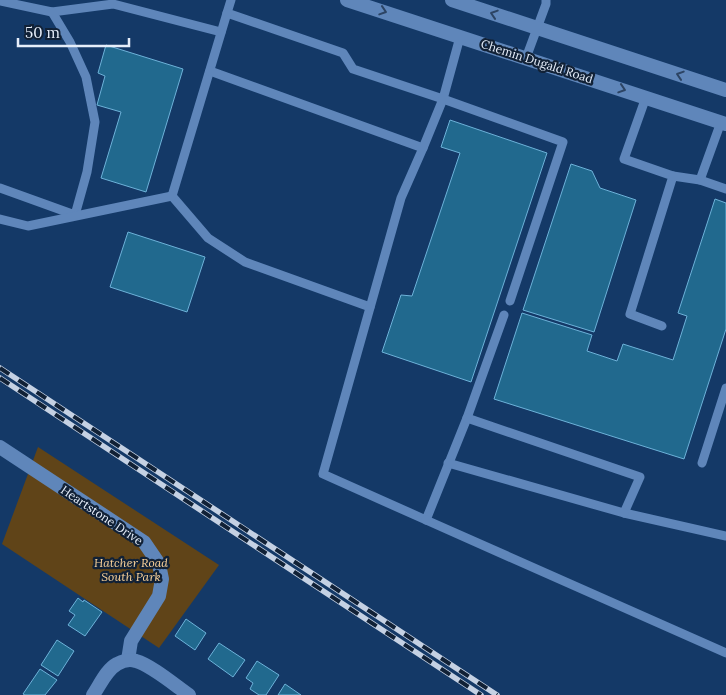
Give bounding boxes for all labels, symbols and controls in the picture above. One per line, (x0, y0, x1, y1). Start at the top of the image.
one-way arrow (378, 6, 386, 16)
one-way arrow (491, 10, 499, 20)
scale bar (18, 15, 129, 47)
text: 50 m (25, 23, 60, 42)
street label: Chemin Dugald Road (479, 36, 595, 86)
one-way arrow (676, 70, 684, 80)
one-way arrow (618, 84, 626, 94)
street label: Heartstone Drive (58, 482, 146, 548)
park label: Hatcher Road South Park (94, 555, 168, 584)

